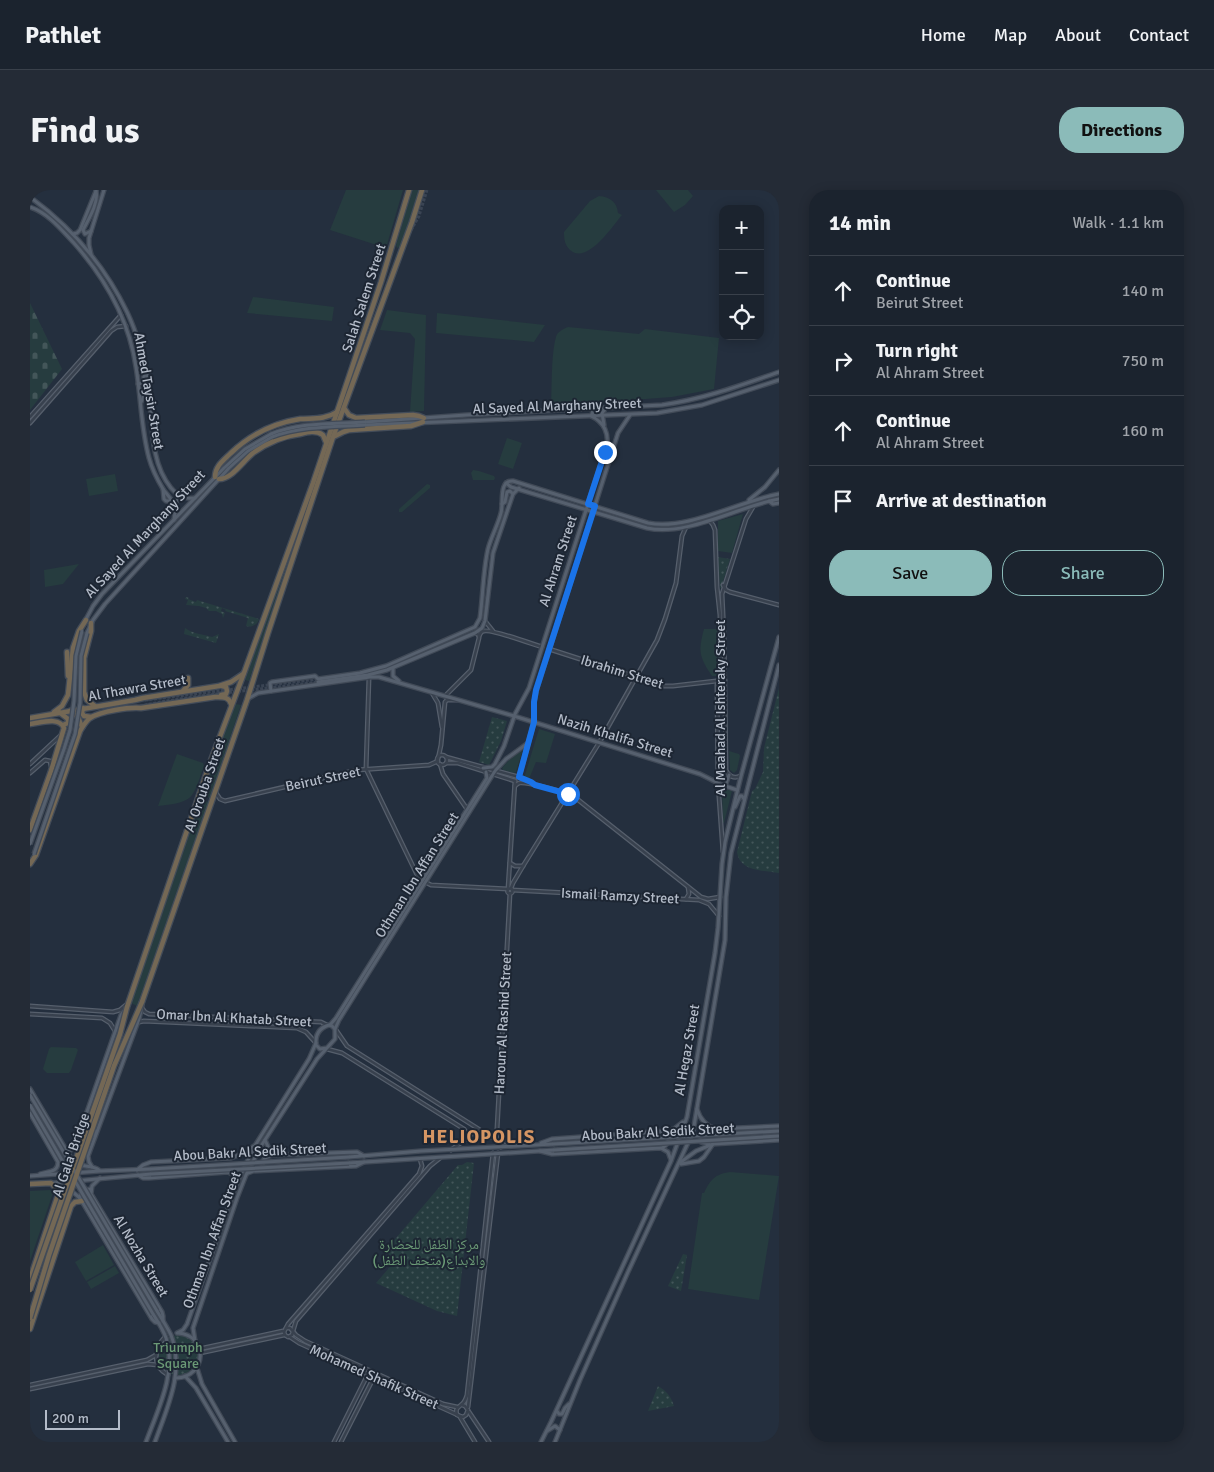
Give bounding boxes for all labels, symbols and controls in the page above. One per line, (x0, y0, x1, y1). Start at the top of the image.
text: Pathlet (25, 20, 101, 50)
text: Home (921, 24, 966, 46)
text: Map (994, 24, 1027, 46)
text: About (1055, 24, 1101, 46)
text: Contact (1129, 24, 1189, 46)
button: Directions (1059, 107, 1184, 153)
text: Find us (30, 109, 140, 152)
map controls (719, 205, 764, 340)
button: + (719, 205, 764, 250)
text: 14 min (829, 210, 891, 236)
text: Walk · 1.1 km (1072, 213, 1164, 233)
street label: Salah Salem Street (338, 241, 390, 355)
button: − (719, 250, 764, 295)
text: Continue (876, 269, 951, 293)
icon: ahead (829, 277, 857, 305)
text: 140 m (1122, 281, 1164, 301)
text: Beirut Street (876, 293, 963, 313)
button: locate (719, 295, 764, 340)
street label: Ahmed Taysir Street (130, 331, 168, 451)
text: Turn right (876, 339, 958, 363)
icon: right (829, 347, 857, 375)
text: 750 m (1122, 351, 1164, 371)
text: Al Ahram Street (876, 363, 984, 383)
street label: Al Sayed Al Marghany Street (472, 395, 642, 417)
text: Continue (876, 409, 951, 433)
icon: ahead (829, 417, 857, 445)
text: 160 m (1122, 421, 1164, 441)
text: Al Ahram Street (876, 433, 984, 453)
route end (594, 441, 617, 464)
street label: Al Sayed Al Marghany Street (81, 466, 209, 602)
icon: arrive (829, 487, 857, 515)
text: Arrive at destination (876, 489, 1047, 513)
street label: Al Ahram Street (535, 513, 581, 609)
button: Save (829, 550, 992, 596)
button: Share (1002, 550, 1164, 596)
street label: Al Maahad Al Ishteraky Street (712, 620, 729, 796)
street label: Ibrahim Street (578, 651, 666, 693)
street label: Al Thawra Street (87, 671, 187, 705)
street label: Nazih Khalifa Street (555, 710, 675, 762)
street label: Al Orouba Street (181, 735, 229, 834)
street label: Beirut Street (284, 763, 362, 795)
route start (557, 783, 580, 806)
street label: Othman Ibn Affan Street (371, 809, 463, 941)
street label: Ismail Ramzy Street (560, 884, 680, 908)
street label: Haroun Al Rashid Street (491, 951, 515, 1095)
street label: Al Hegaz Street (671, 1003, 703, 1097)
street label: Omar Ibn Al Khatab Street (156, 1005, 312, 1031)
street label: Al Gala' Bridge (49, 1111, 93, 1199)
street label: Abou Bakr Al Sedik Street (581, 1120, 735, 1144)
district label: HELIOPOLIS (423, 1125, 535, 1149)
street label: Abou Bakr Al Sedik Street (173, 1140, 327, 1164)
street label: Othman Ibn Affan Street (179, 1169, 245, 1311)
street label: Al Nozha Street (110, 1212, 172, 1300)
park label: مركز الطفل للحضارة والابداع(متحف الطفل) (373, 1236, 485, 1270)
park label: Triumph Square (153, 1339, 203, 1372)
street label: Mohamed Shafik Street (307, 1341, 441, 1413)
scale bar (45, 1407, 120, 1430)
text: 200 m (52, 1410, 89, 1427)

